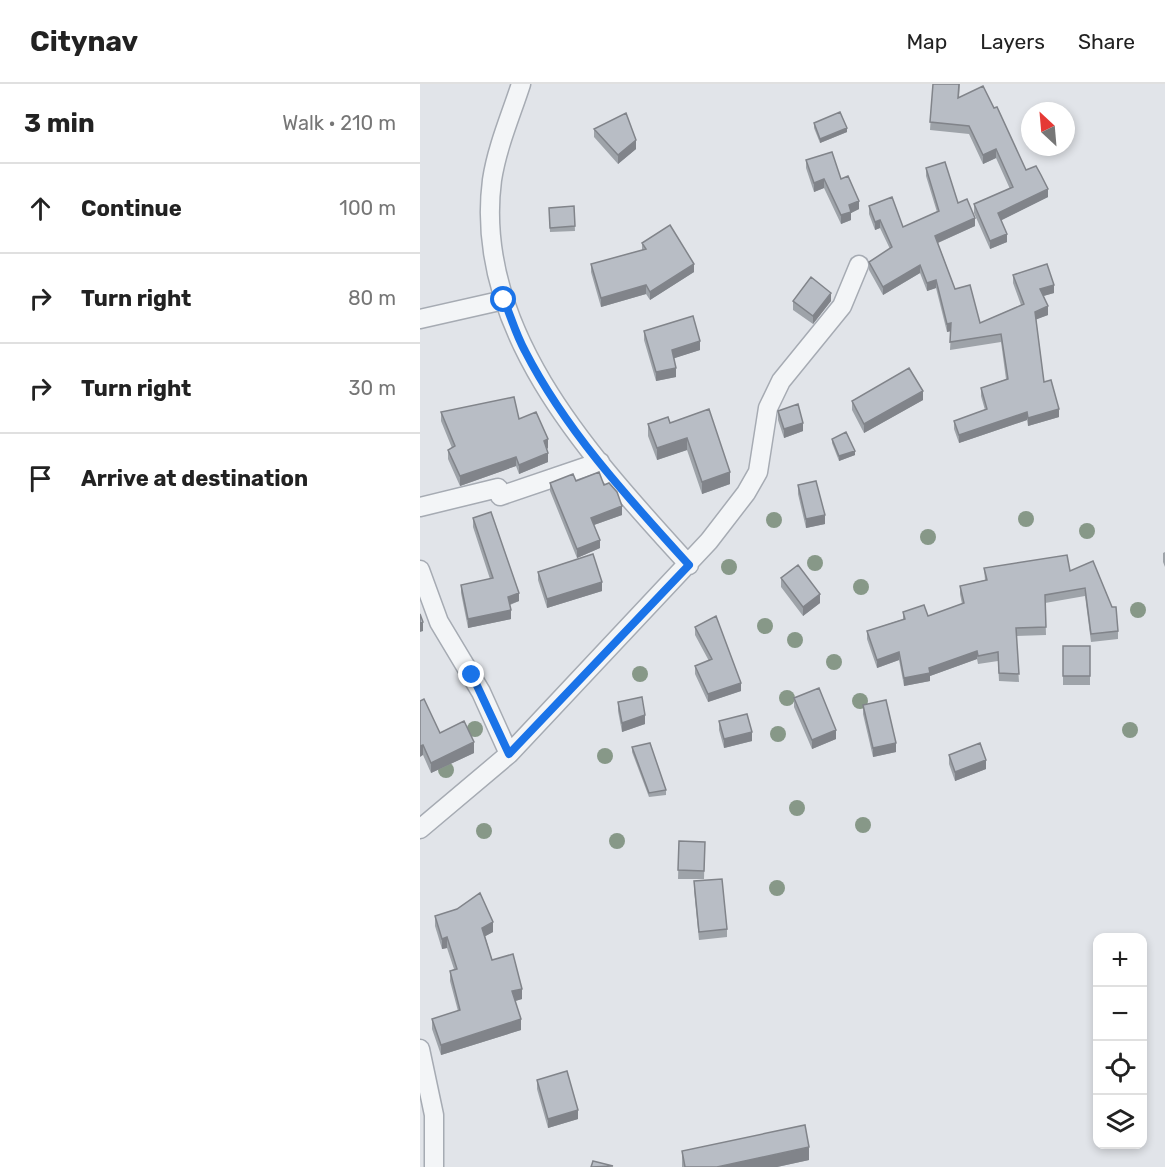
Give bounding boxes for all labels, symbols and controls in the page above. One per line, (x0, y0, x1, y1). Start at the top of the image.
text: Citynav (30, 25, 138, 58)
text: Map (906, 29, 947, 54)
text: Layers (980, 29, 1045, 54)
text: Share (1078, 29, 1135, 54)
north arrow (1021, 102, 1075, 156)
text: 3 min (24, 108, 95, 139)
text: Walk · 210 m (282, 111, 396, 135)
icon: ahead (24, 192, 57, 225)
text: Continue (81, 195, 182, 222)
text: 100 m (339, 196, 396, 220)
icon: right (24, 282, 57, 315)
text: Turn right (81, 285, 191, 312)
text: 80 m (348, 286, 396, 310)
route start (490, 286, 516, 312)
icon: right (24, 372, 57, 405)
text: Turn right (81, 375, 191, 402)
text: 30 m (349, 376, 396, 400)
icon: arrive (24, 462, 57, 495)
text: Arrive at destination (81, 465, 308, 492)
route end (458, 661, 484, 687)
map controls (1093, 933, 1147, 1149)
button: + (1093, 933, 1147, 987)
button: − (1093, 987, 1147, 1041)
button: locate (1093, 1041, 1147, 1095)
button: layers (1093, 1095, 1147, 1149)

